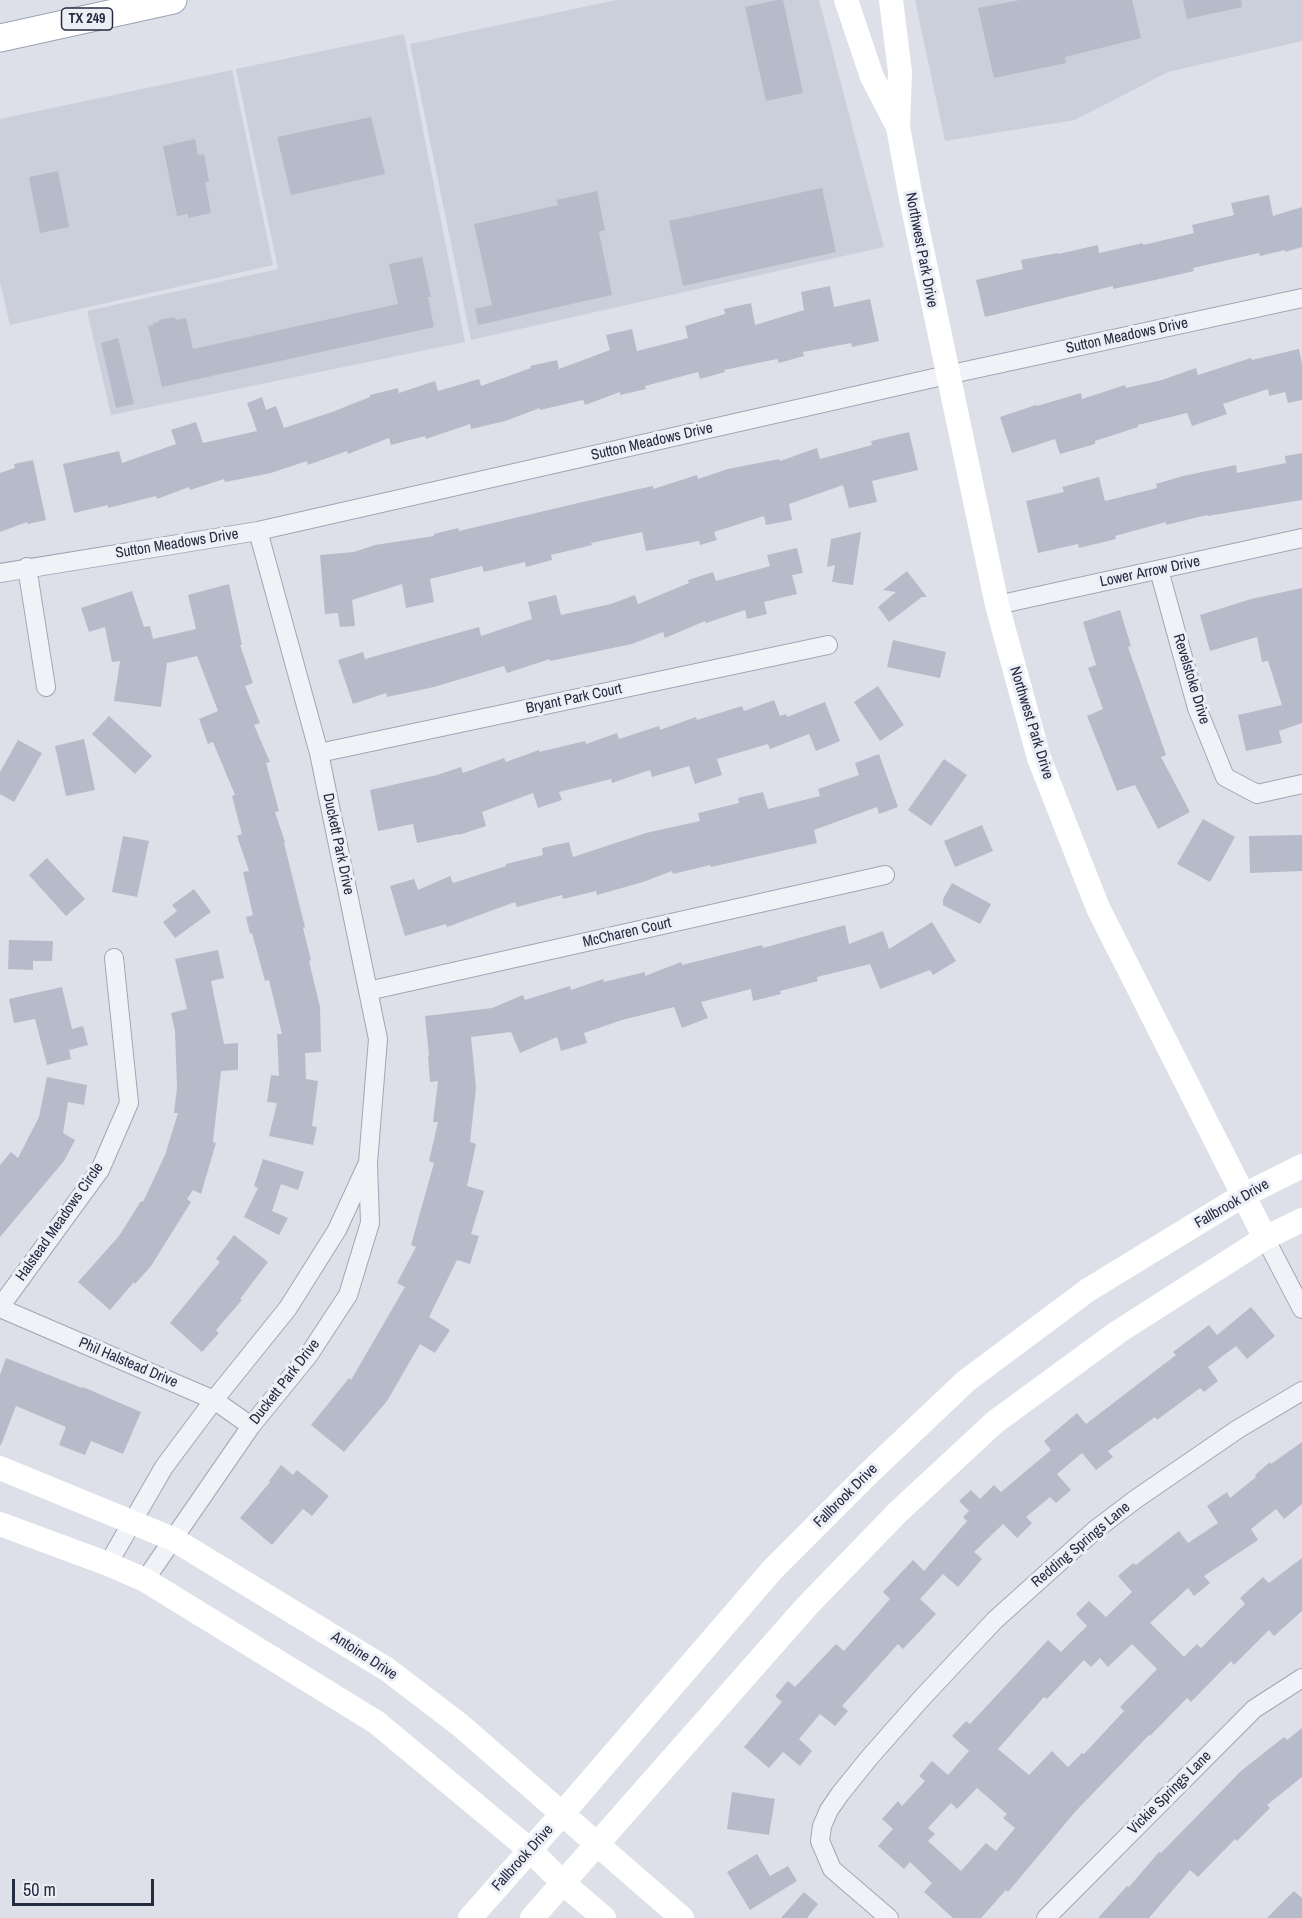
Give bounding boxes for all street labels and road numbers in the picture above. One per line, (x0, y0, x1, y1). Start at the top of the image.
road number: TX 249 (62, 8, 112, 30)
street label: Northwest Park Drive (901, 191, 941, 309)
street label: Sutton Meadows Drive (1064, 314, 1190, 358)
street label: Sutton Meadows Drive (589, 419, 715, 465)
street label: Sutton Meadows Drive (114, 525, 240, 563)
street label: Lower Arrow Drive (1098, 553, 1202, 591)
street label: Revelstoke Drive (1169, 632, 1213, 726)
street label: Northwest Park Drive (1005, 664, 1057, 782)
street label: Bryant Park Court (524, 680, 624, 718)
street label: Duckett Park Drive (318, 792, 358, 896)
street label: McCharen Court (581, 914, 673, 952)
street label: Halstead Meadows Circle (12, 1159, 108, 1285)
street label: Fallbrook Drive (1192, 1176, 1272, 1232)
street label: Phil Halstead Drive (76, 1334, 180, 1392)
street label: Duckett Park Drive (246, 1336, 324, 1428)
street label: Fallbrook Drive (810, 1460, 882, 1532)
street label: Redding Springs Lane (1028, 1499, 1134, 1591)
street label: Antoine Drive (328, 1628, 400, 1684)
street label: Vickie Springs Lane (1125, 1748, 1215, 1838)
street label: Fallbrook Drive (489, 1821, 557, 1895)

